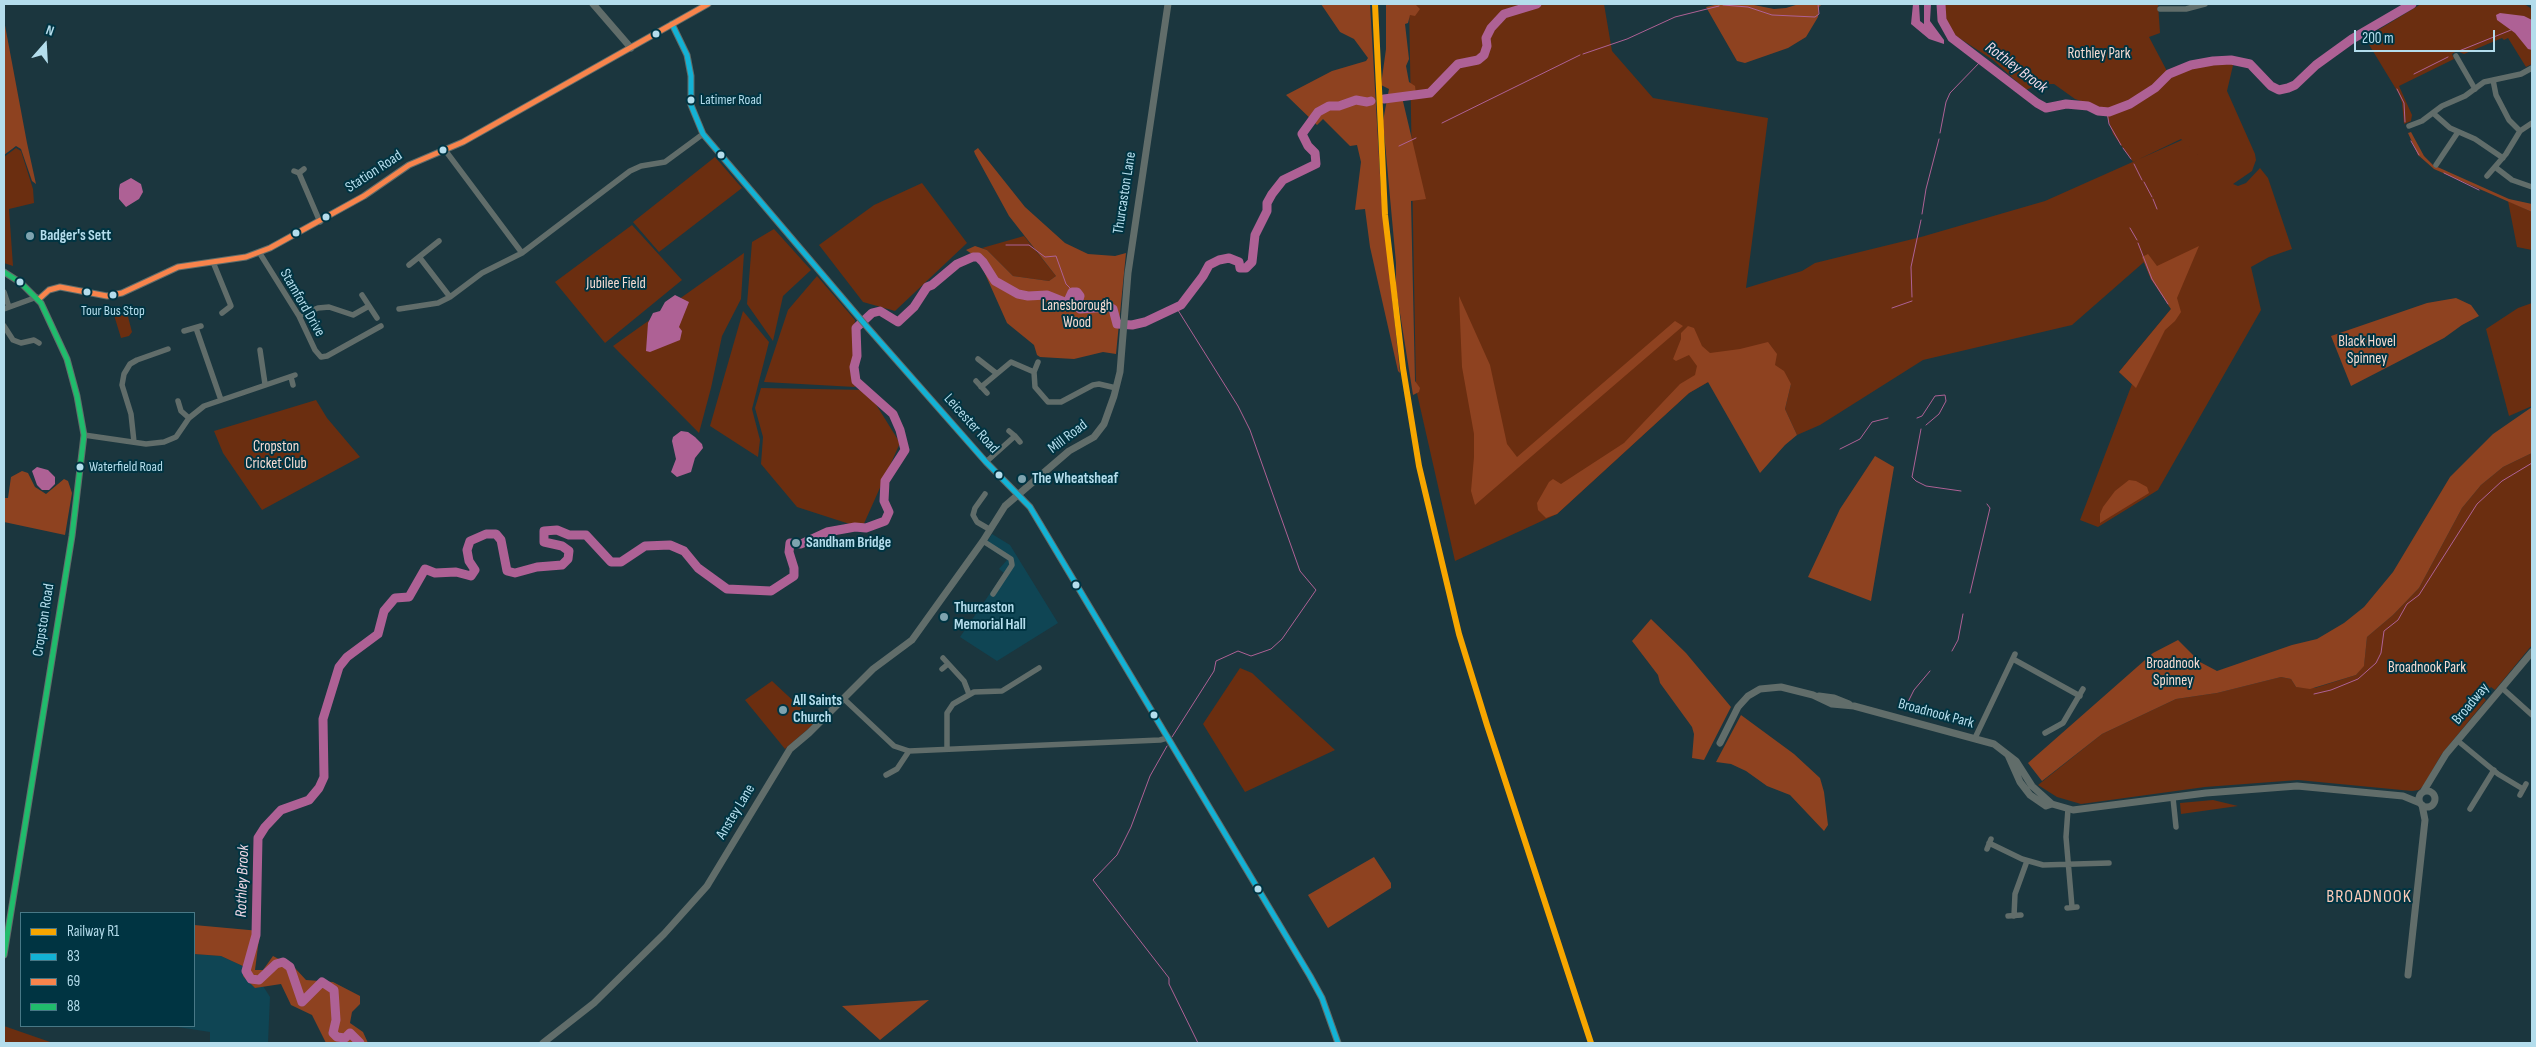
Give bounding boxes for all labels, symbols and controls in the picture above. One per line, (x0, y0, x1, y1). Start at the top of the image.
north arrow (20, 20, 70, 70)
scale bar (2356, 20, 2497, 52)
text: N (44, 21, 56, 40)
unlabelled marker (651, 29, 661, 39)
text: 200 m (2362, 29, 2394, 48)
water label: Rothley Brook (1981, 38, 2051, 98)
park label: Rothley Park (2068, 45, 2130, 63)
place label: Latimer Road (700, 92, 762, 108)
marker: Latimer Road (686, 95, 696, 105)
unlabelled marker (438, 145, 448, 155)
street label: Station Road (342, 147, 406, 197)
unlabelled marker (716, 150, 726, 160)
street label: Thurcaston Lane (1110, 151, 1140, 235)
unlabelled marker (321, 212, 331, 222)
place label: Badger's Sett (40, 227, 111, 245)
unlabelled marker (291, 228, 301, 238)
marker: Badger's Sett (24, 230, 36, 242)
street label: Stamford Drive (275, 266, 329, 340)
park label: Jubilee Field (586, 275, 646, 293)
unlabelled marker (15, 277, 25, 287)
unlabelled marker (82, 287, 92, 297)
marker: Tour Bus Stop (108, 290, 118, 300)
park label: Lanesborough Wood (1042, 297, 1112, 332)
place label: Tour Bus Stop (81, 303, 145, 319)
park label: Black Hovel Spinney (2338, 333, 2396, 368)
street label: Leicester Road (940, 391, 1002, 457)
street label: Mill Road (1045, 416, 1091, 458)
park label: Cropston Cricket Club (245, 438, 307, 473)
place label: Waterfield Road (89, 459, 163, 475)
marker: Waterfield Road (75, 462, 85, 472)
unlabelled marker (994, 470, 1004, 480)
place label: The Wheatsheaf (1032, 470, 1118, 488)
marker: The Wheatsheaf (1016, 473, 1028, 485)
place label: Sandham Bridge (806, 534, 891, 552)
marker: Sandham Bridge (790, 537, 802, 549)
unlabelled marker (1071, 580, 1081, 590)
street label: Cropston Road (29, 582, 59, 658)
place label: Thurcaston Memorial Hall (954, 599, 1026, 634)
marker: Thurcaston Memorial Hall (938, 611, 950, 623)
park label: Broadnook Spinney (2146, 655, 2200, 690)
park label: Broadnook Park (2388, 659, 2466, 677)
street label: Broadway (2448, 680, 2494, 728)
place label: All Saints Church (793, 692, 842, 727)
street label: Broadnook Park (1896, 695, 1976, 733)
marker: All Saints Church (777, 704, 789, 716)
unlabelled marker (1149, 710, 1159, 720)
street label: Anstey Lane (713, 781, 759, 843)
water label: Rothley Brook (232, 844, 254, 918)
unlabelled marker (1253, 884, 1263, 894)
district label: BROADNOOK (2325, 886, 2413, 908)
legend (20, 912, 195, 1027)
text: Railway R1 (67, 922, 119, 941)
text: 83 (67, 947, 80, 966)
text: 69 (67, 972, 80, 991)
text: 88 (67, 997, 80, 1016)

